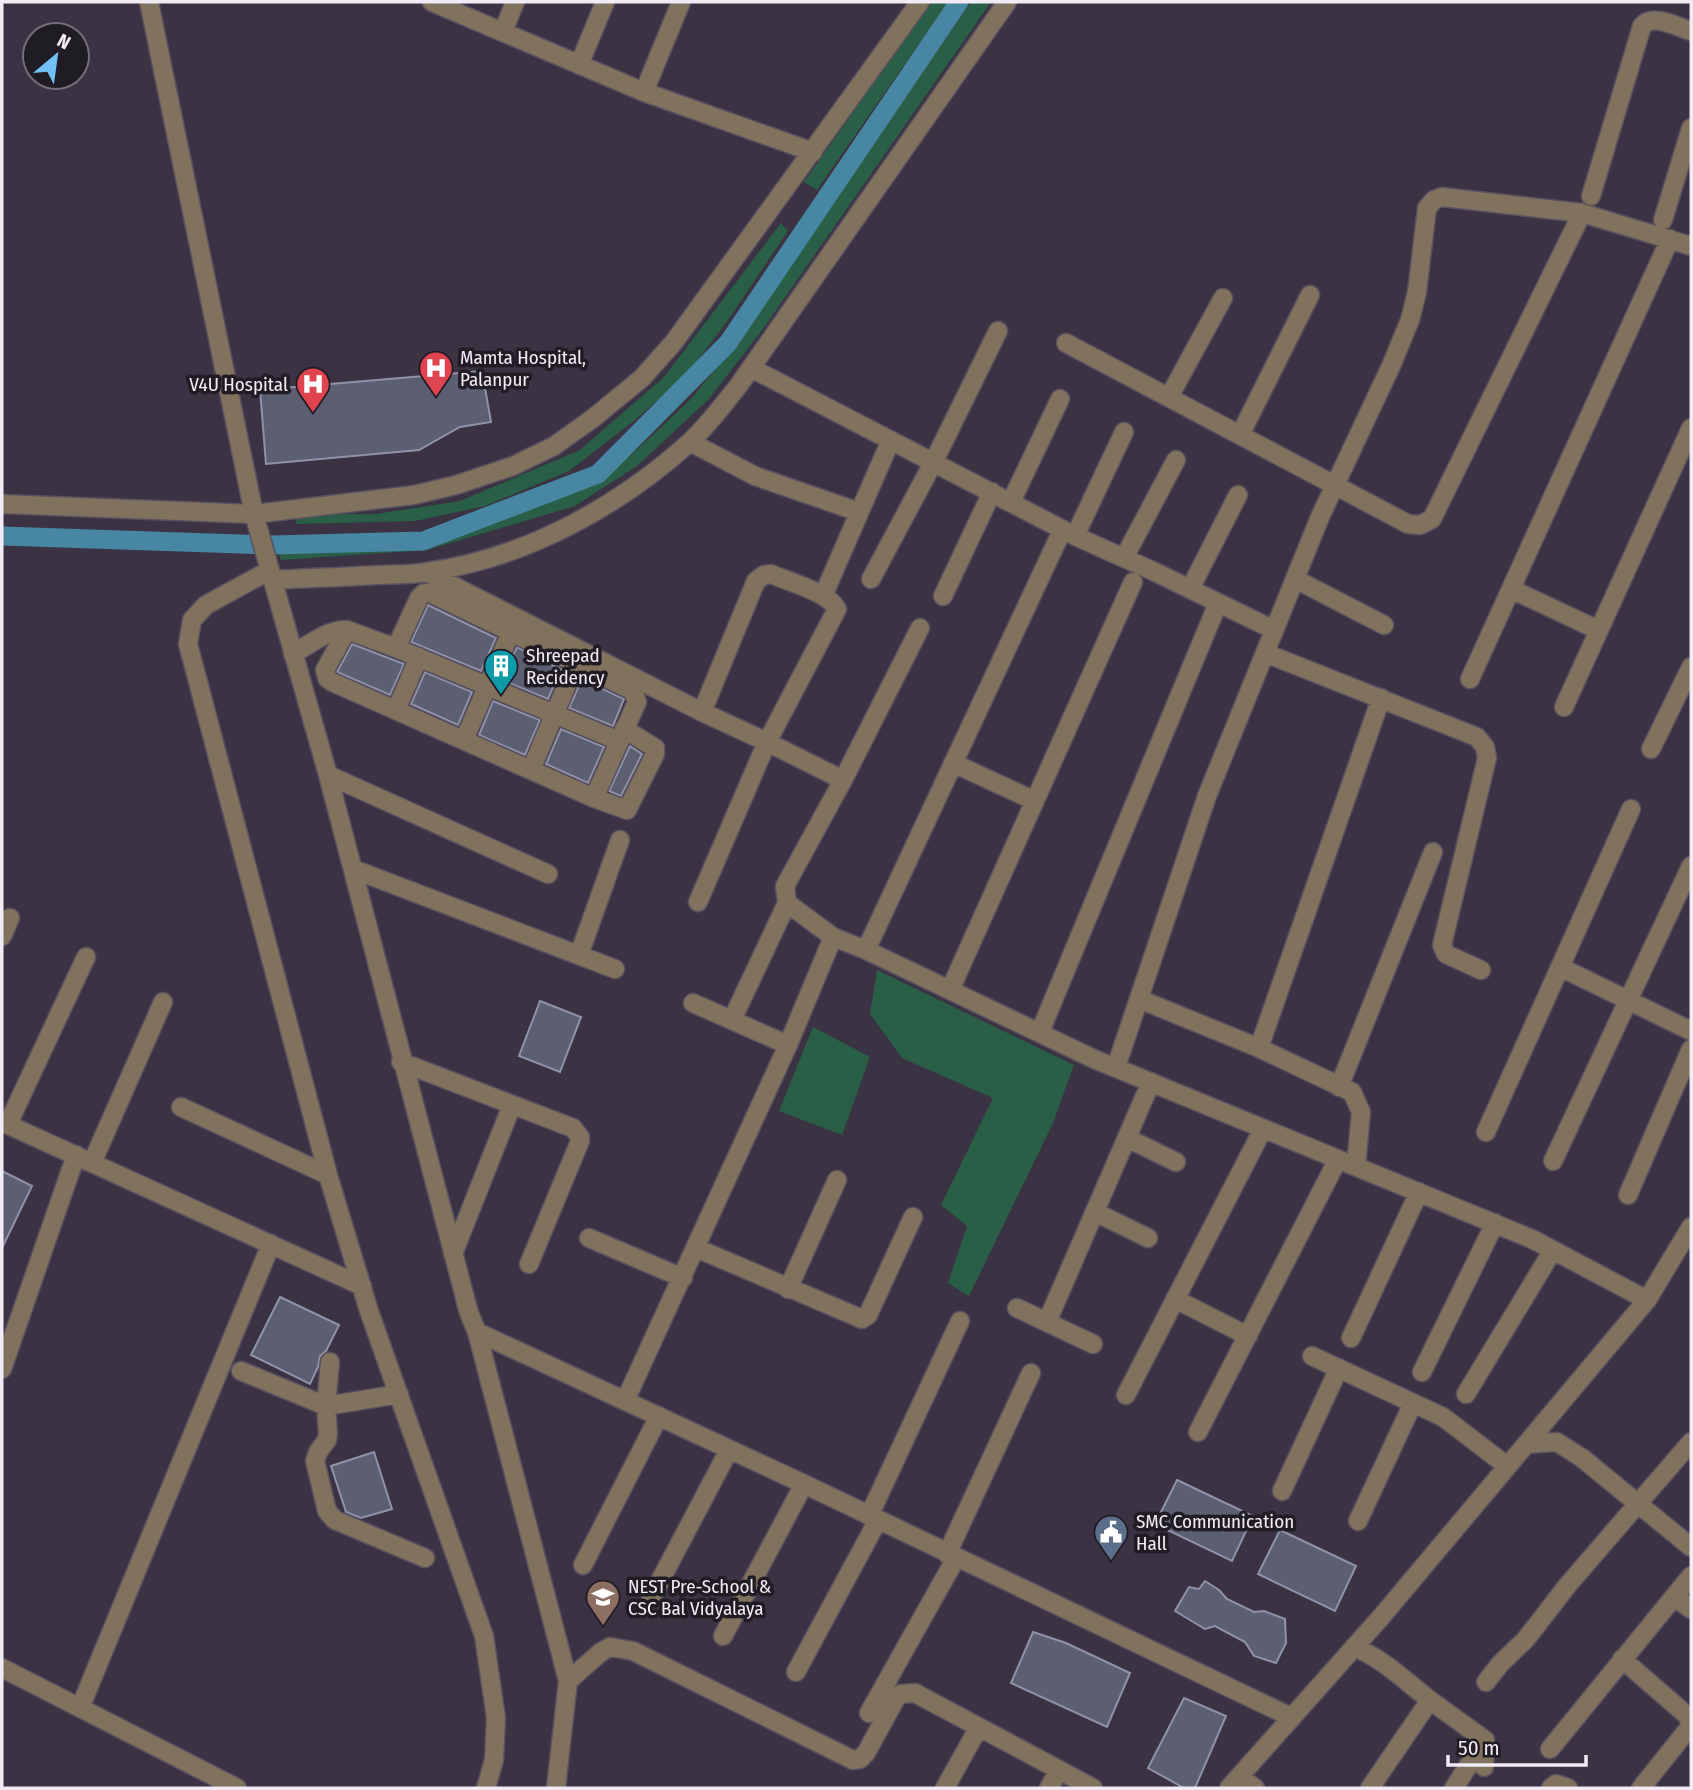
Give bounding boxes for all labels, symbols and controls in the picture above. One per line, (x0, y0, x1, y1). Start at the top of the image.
north arrow (21, 21, 91, 91)
text: N (53, 29, 75, 54)
place label: Mamta Hospital, Palanpur (460, 346, 586, 391)
hospital icon: Mamta Hospital, Palanpur (417, 349, 455, 398)
hospital icon: V4U Hospital (294, 365, 332, 414)
place label: V4U Hospital (189, 373, 288, 396)
place label: Shreepad Recidency (526, 644, 605, 689)
building icon: Shreepad Recidency (482, 647, 520, 696)
place label: SMC Communication Hall (1136, 1510, 1294, 1555)
public building icon: SMC Communication Hall (1092, 1513, 1130, 1562)
place label: NEST Pre-School & CSC Bal Vidyalaya (628, 1575, 772, 1620)
school or university icon: NEST Pre-School & CSC Bal Vidyalaya (584, 1578, 622, 1627)
scale bar (1448, 1724, 1586, 1768)
text: 50 m (1458, 1735, 1500, 1761)

